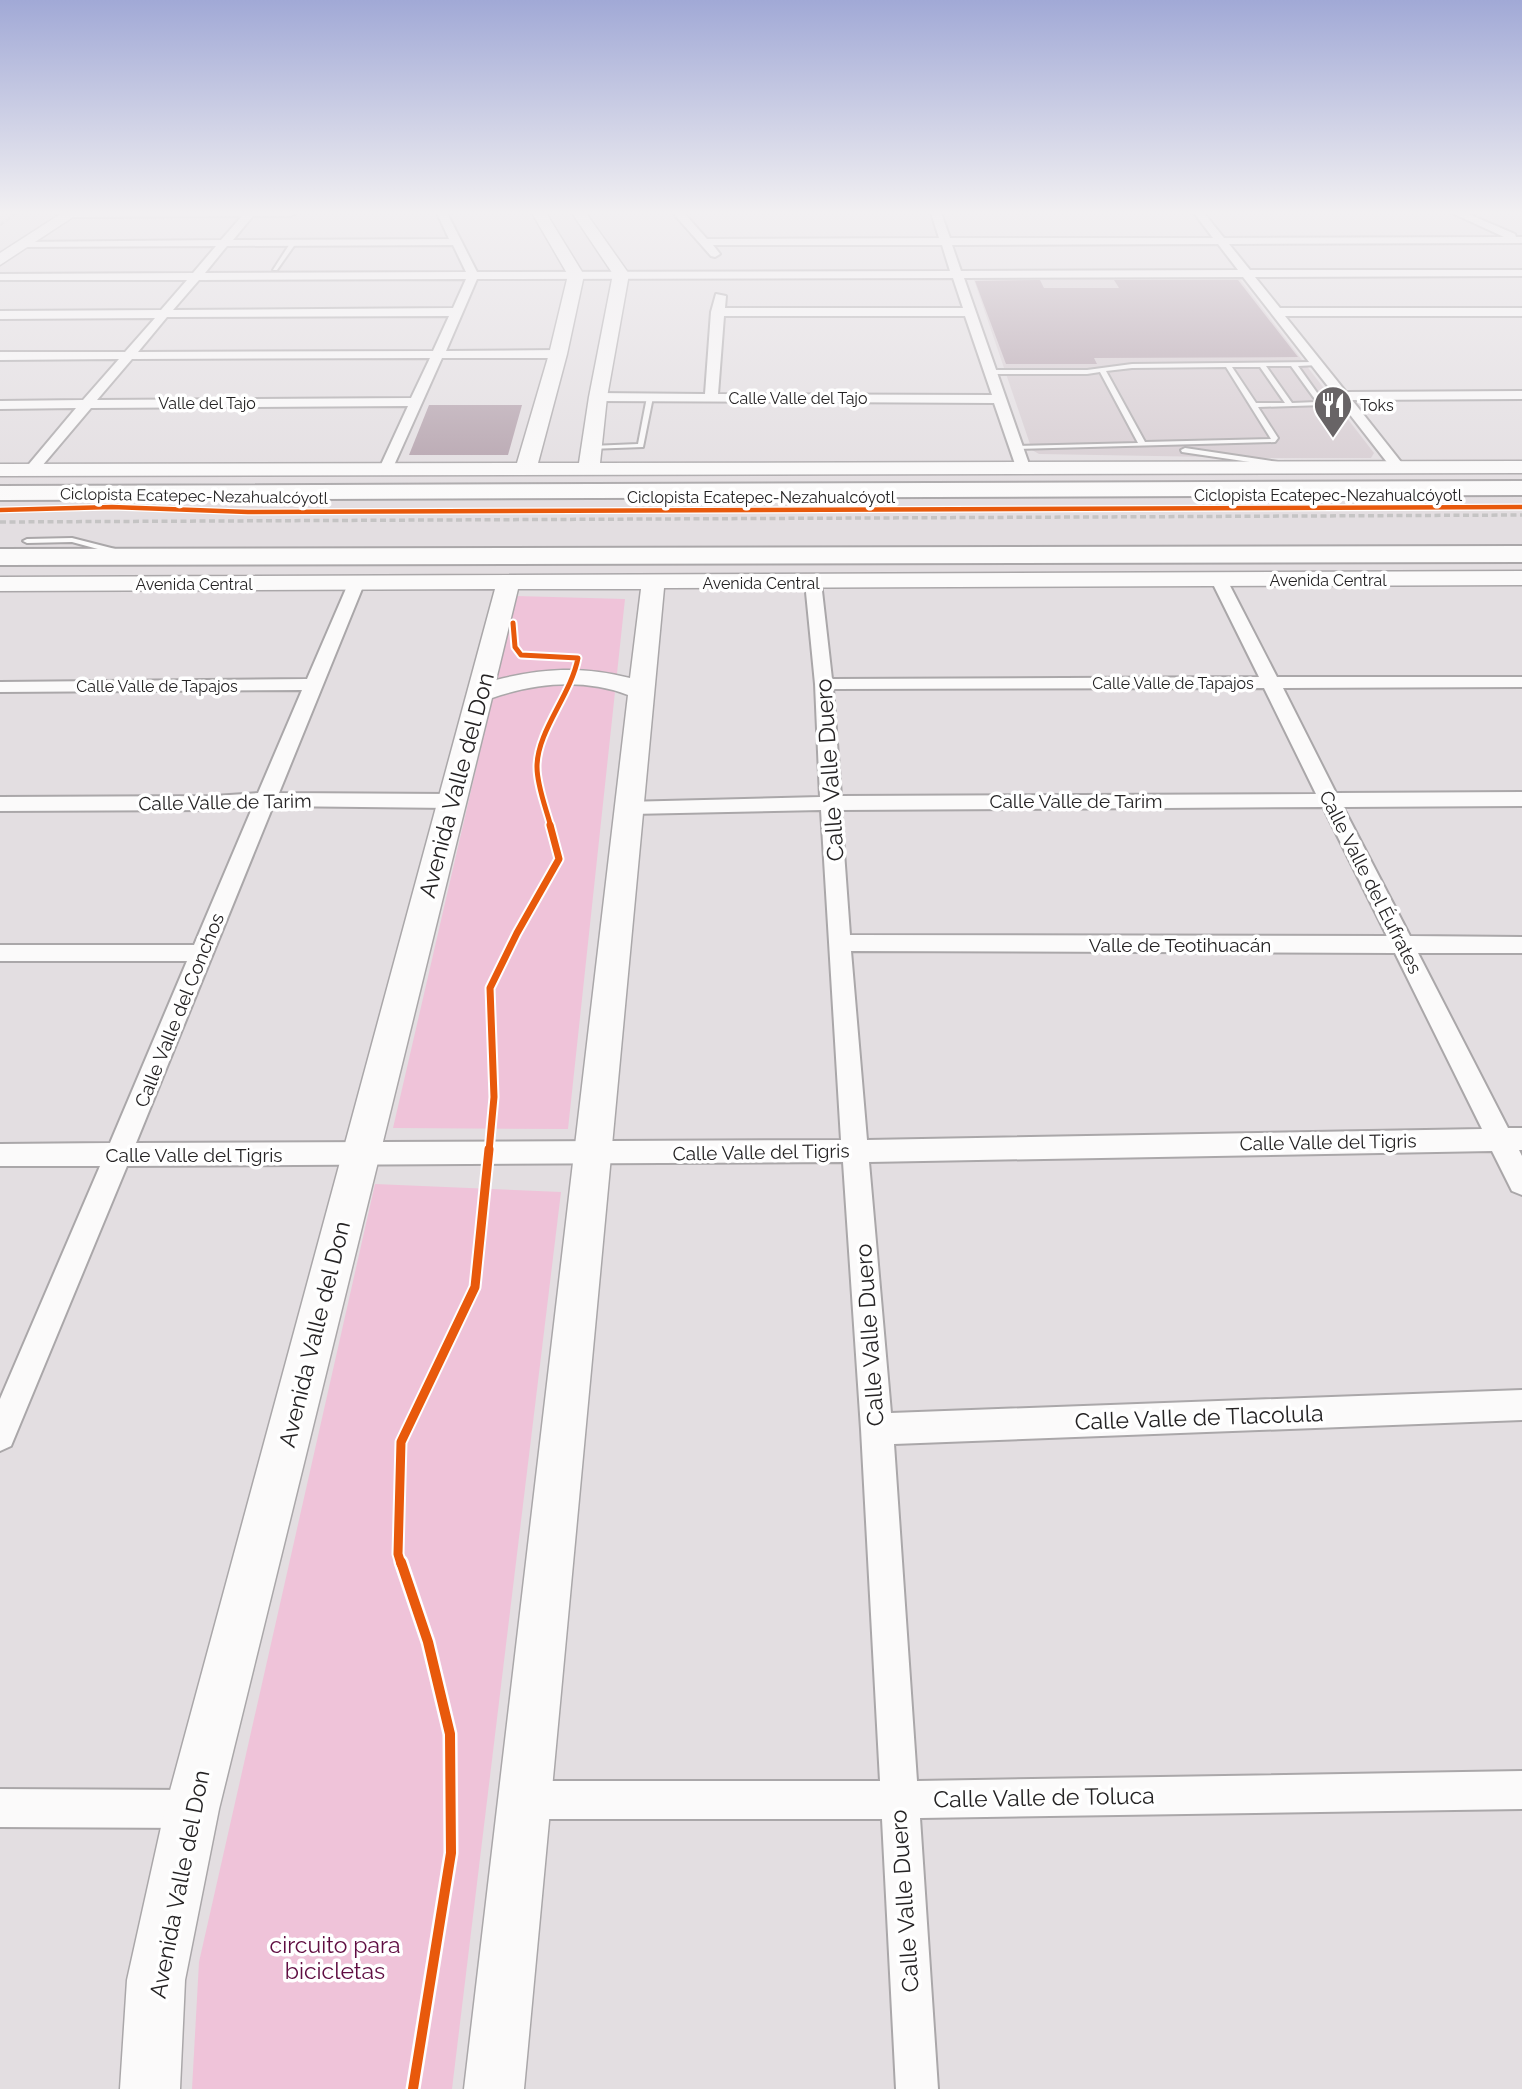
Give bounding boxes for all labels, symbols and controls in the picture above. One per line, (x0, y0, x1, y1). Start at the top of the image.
restaurant icon: Toks (1312, 384, 1354, 439)
street label: Calle Valle del Tajo (728, 389, 868, 408)
street label: Valle del Tajo (158, 394, 256, 413)
place label: Toks (1360, 396, 1394, 415)
street label: Ciclopista Ecatepec-Nezahualcóyotl (60, 484, 329, 508)
street label: Ciclopista Ecatepec-Nezahualcóyotl (1194, 486, 1463, 505)
street label: Ciclopista Ecatepec-Nezahualcóyotl (627, 488, 896, 507)
street label: Avenida Central (1269, 571, 1387, 590)
street label: Avenida Central (702, 574, 820, 593)
street label: Avenida Central (135, 575, 253, 594)
street label: Avenida Valle del Don (413, 669, 499, 901)
street label: Calle Valle de Tapajos (1092, 674, 1254, 693)
street label: Calle Valle de Tapajos (76, 677, 238, 696)
street label: Calle Valle Duero (809, 678, 849, 862)
street label: Calle Valle del Éufrates (1315, 787, 1427, 977)
street label: Calle Valle de Tarim (138, 789, 312, 815)
street label: Calle Valle de Tarim (989, 790, 1163, 812)
street label: Calle Valle del Conchos (130, 910, 228, 1110)
street label: Valle de Teotihuacán (1089, 934, 1271, 956)
street label: Calle Valle del Tigris (1239, 1129, 1417, 1155)
street label: Calle Valle del Tigris (672, 1139, 850, 1165)
street label: Calle Valle del Tigris (106, 1144, 283, 1166)
street label: Avenida Valle del Don (273, 1218, 355, 1450)
street label: Calle Valle Duero (849, 1243, 889, 1427)
street label: Calle Valle de Tlacolula (1074, 1399, 1324, 1435)
street label: Avenida Valle del Don (144, 1768, 214, 2000)
street label: Calle Valle de Toluca (933, 1782, 1155, 1812)
street label: Calle Valle Duero (884, 1809, 924, 1993)
park label: circuito para bicicletas (270, 1931, 401, 1984)

